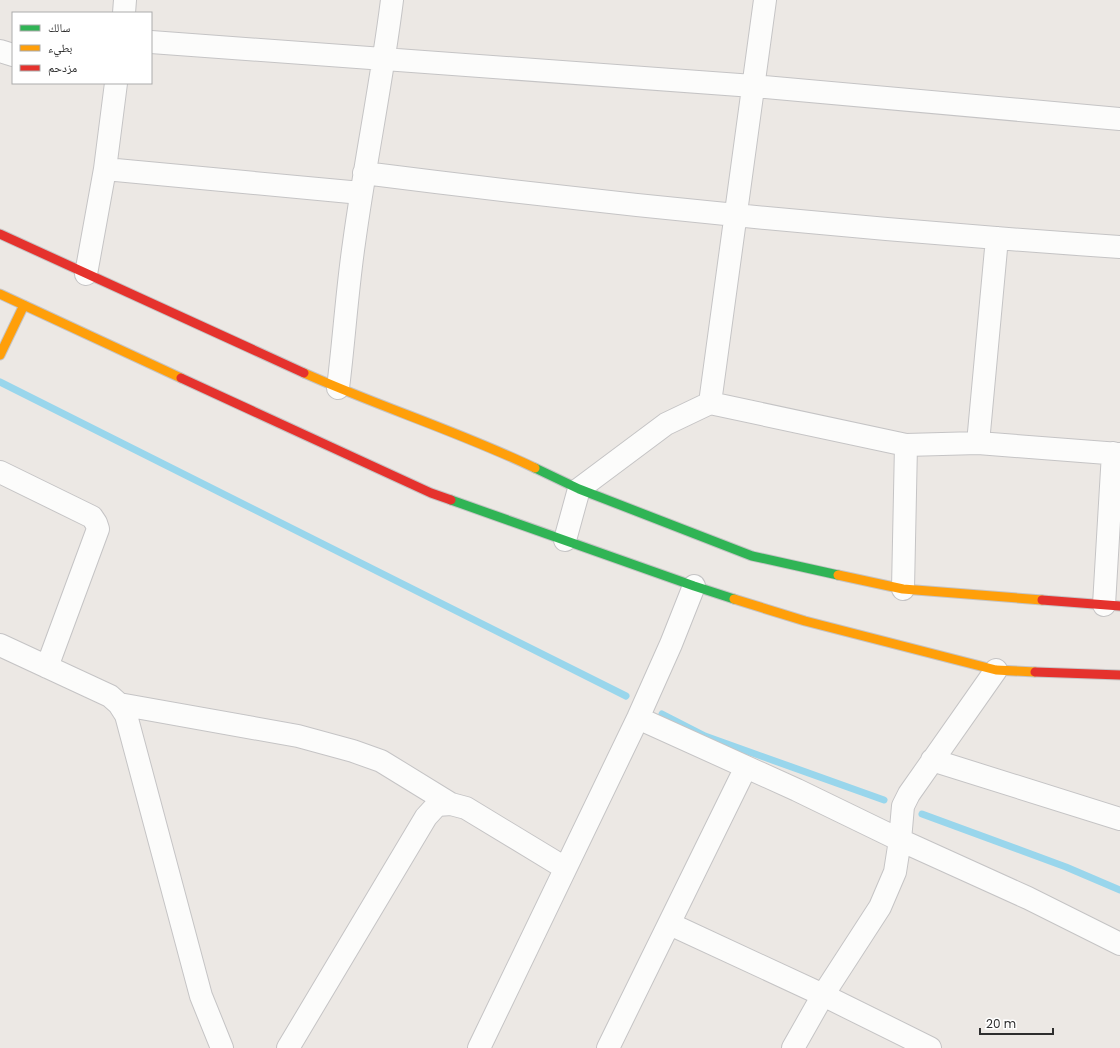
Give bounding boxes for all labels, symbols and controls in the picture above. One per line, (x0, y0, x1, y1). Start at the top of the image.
legend (12, 12, 152, 84)
text: سالك (48, 19, 70, 36)
text: بطيء (48, 39, 72, 58)
text: مزدحم (48, 59, 77, 76)
scale bar (980, 1010, 1053, 1036)
text: 20 m (986, 1015, 1016, 1032)

